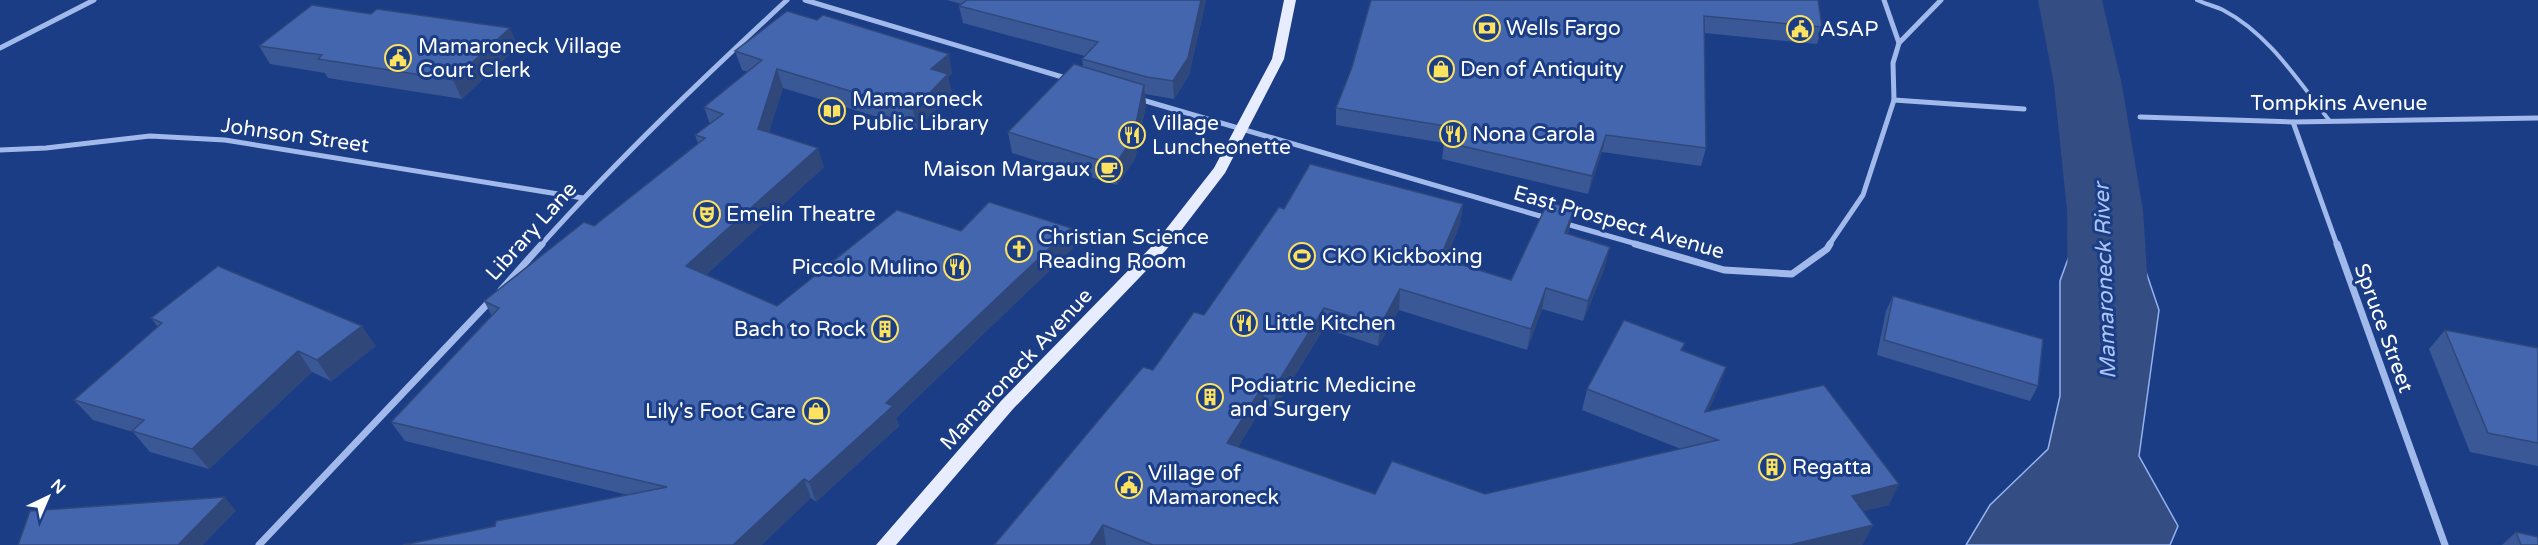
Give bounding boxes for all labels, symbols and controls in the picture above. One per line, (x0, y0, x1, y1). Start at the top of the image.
bank icon: Wells Fargo (1472, 13, 1502, 43)
public building icon: ASAP (1785, 14, 1815, 44)
place label: Wells Fargo (1506, 16, 1621, 41)
place label: ASAP (1820, 17, 1878, 42)
place label: Mamaroneck Village Court Clerk (418, 34, 622, 83)
public building icon: Mamaroneck Village Court Clerk (383, 43, 413, 73)
shop icon: Den of Antiquity (1426, 54, 1456, 84)
place label: Den of Antiquity (1460, 57, 1623, 82)
place label: Mamaroneck Public Library (852, 87, 989, 136)
street label: Tompkins Avenue (2251, 91, 2428, 116)
library icon: Mamaroneck Public Library (817, 96, 847, 126)
place label: Village Luncheonette (1152, 111, 1291, 160)
street label: Johnson Street (219, 113, 371, 158)
restaurant icon: Nona Carola (1438, 119, 1468, 149)
restaurant icon: Village Luncheonette (1117, 120, 1147, 150)
place label: Nona Carola (1472, 122, 1595, 147)
cafe icon: Maison Margaux (1094, 154, 1124, 184)
place label: Maison Margaux (923, 157, 1090, 182)
street label: Library Lane (481, 177, 582, 286)
street label: East Prospect Avenue (1511, 180, 1727, 265)
water label: Mamaroneck River (2088, 180, 2121, 380)
theatre icon: Emelin Theatre (692, 199, 722, 229)
place label: Emelin Theatre (726, 202, 876, 227)
place label: Christian Science Reading Room (1038, 225, 1209, 274)
church icon: Christian Science Reading Room (1004, 234, 1034, 264)
sports icon: CKO Kickboxing (1287, 241, 1317, 271)
place label: CKO Kickboxing (1322, 244, 1483, 269)
restaurant icon: Piccolo Mulino (942, 252, 972, 282)
place label: Piccolo Mulino (792, 255, 938, 280)
street label: Spruce Street (2349, 260, 2418, 396)
street label: Mamaroneck Avenue (935, 283, 1098, 455)
restaurant icon: Little Kitchen (1229, 308, 1259, 338)
place label: Little Kitchen (1264, 311, 1396, 336)
building icon: Bach to Rock (870, 314, 900, 344)
place label: Bach to Rock (734, 317, 866, 342)
place label: Podiatric Medicine and Surgery (1230, 373, 1416, 422)
building icon: Podiatric Medicine and Surgery (1195, 382, 1225, 412)
shop icon: Lily's Foot Care (801, 396, 831, 426)
place label: Lily's Foot Care (645, 399, 796, 424)
building icon: Regatta (1757, 452, 1787, 482)
place label: Regatta (1792, 455, 1872, 480)
place label: Village of Mamaroneck (1148, 461, 1279, 510)
north arrow (18, 467, 78, 527)
public building icon: Village of Mamaroneck (1114, 470, 1144, 500)
text: N (46, 475, 69, 499)

